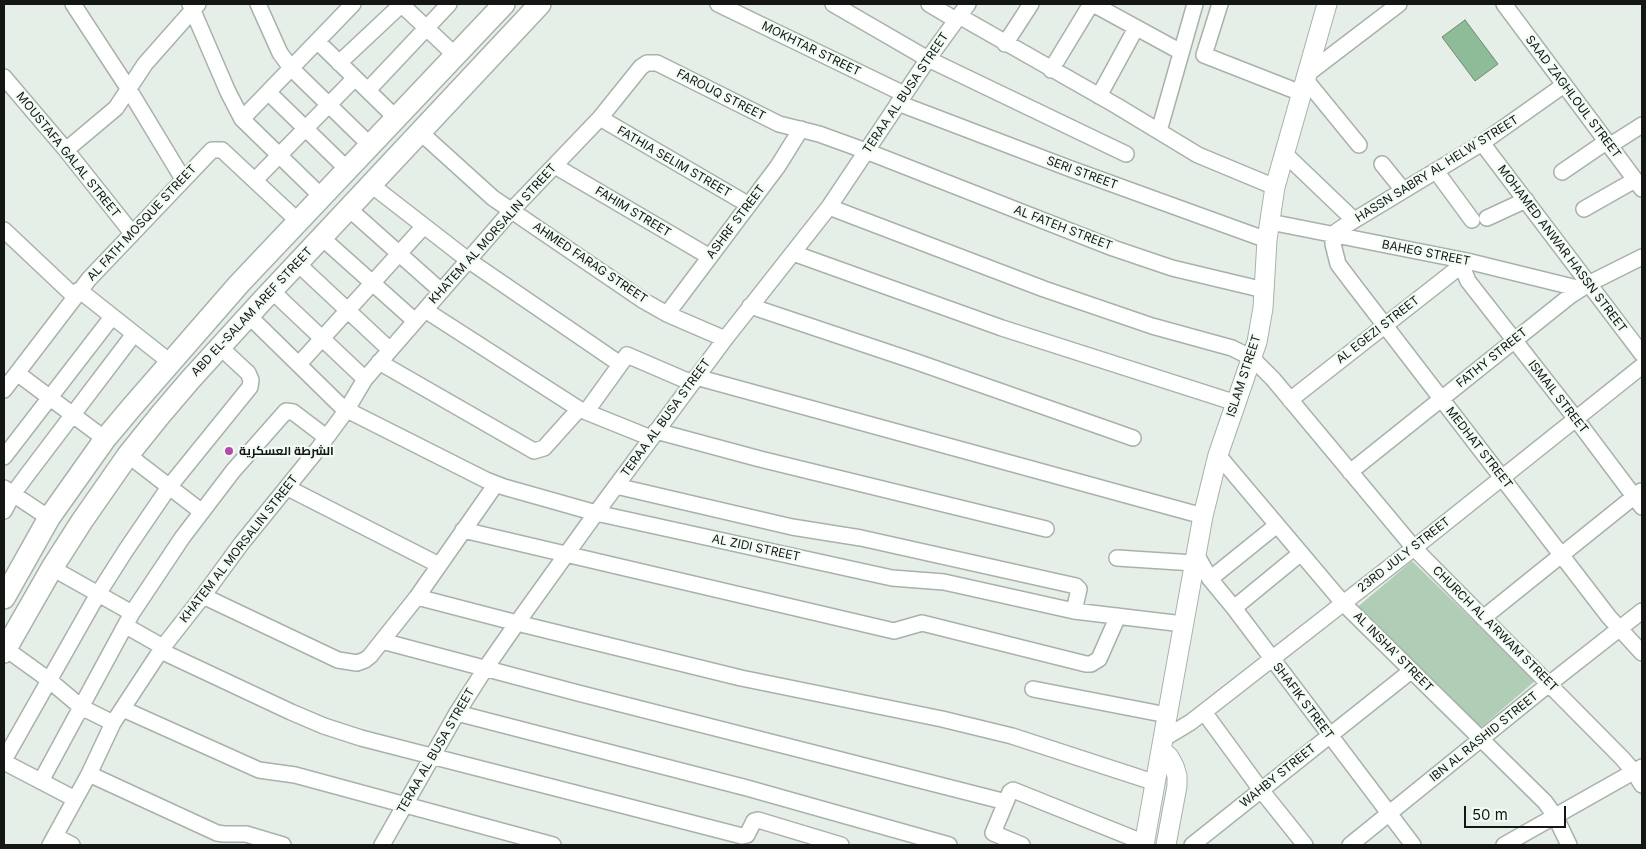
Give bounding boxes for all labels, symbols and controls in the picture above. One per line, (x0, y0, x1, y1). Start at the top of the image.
street label: MOKHTAR STREET (759, 19, 863, 79)
street label: TERAA AL BUSA STREET (860, 30, 952, 156)
street label: SAAD ZAGHLOUL STREET (1522, 33, 1624, 161)
street label: FAROUQ STREET (674, 66, 768, 124)
street label: MOUSTAFA GALAL STREET (13, 90, 123, 220)
street label: HASSN SABRY AL HELW STREET (1353, 113, 1521, 225)
street label: FATHIA SELIM STREET (614, 123, 734, 201)
street label: SERI STREET (1044, 153, 1120, 193)
street label: KHATEM AL MORSALIN STREET (426, 161, 560, 307)
street label: AL FATH MOSQUE STREET (84, 162, 200, 284)
street label: MOHAMED ANWAR HASSN STREET (1494, 163, 1630, 335)
street label: ASHRF STREET (704, 182, 768, 262)
street label: FAHIM STREET (592, 184, 674, 240)
street label: AL FATEH STREET (1012, 203, 1114, 253)
street label: AHMED FARAG STREET (530, 219, 650, 307)
street label: BAHEG STREET (1380, 237, 1472, 269)
street label: ABD EL-SALAM AREF STREET (188, 245, 316, 379)
street label: AL EGEZI STREET (1334, 293, 1422, 367)
street label: FATHY STREET (1454, 325, 1530, 391)
street label: ISLAM STREET (1224, 333, 1264, 419)
street label: TERAA AL BUSA STREET (618, 356, 714, 480)
street label: ISMAIL STREET (1525, 358, 1591, 436)
street label: MEDHAT STREET (1443, 404, 1515, 492)
place label: الشرطة العسكرية (239, 444, 334, 458)
marker: الشرطة العسكرية (223, 445, 235, 457)
street label: KHATEM AL MORSALIN STREET (177, 472, 301, 626)
street label: 23RD JULY STREET (1355, 514, 1453, 596)
street label: AL ZIDI STREET (711, 532, 801, 564)
street label: CHURCH AL A'RWAM STREET (1429, 563, 1561, 695)
street label: AL INSHA' STREET (1350, 609, 1436, 695)
street label: SHAFIK STREET (1270, 660, 1336, 742)
street label: TERAA AL BUSA STREET (394, 686, 478, 816)
street label: IBN AL RASHID STREET (1427, 689, 1541, 785)
street label: WAHBY STREET (1237, 741, 1319, 811)
scale bar (1466, 796, 1568, 828)
text: 50 m (1472, 805, 1508, 824)

